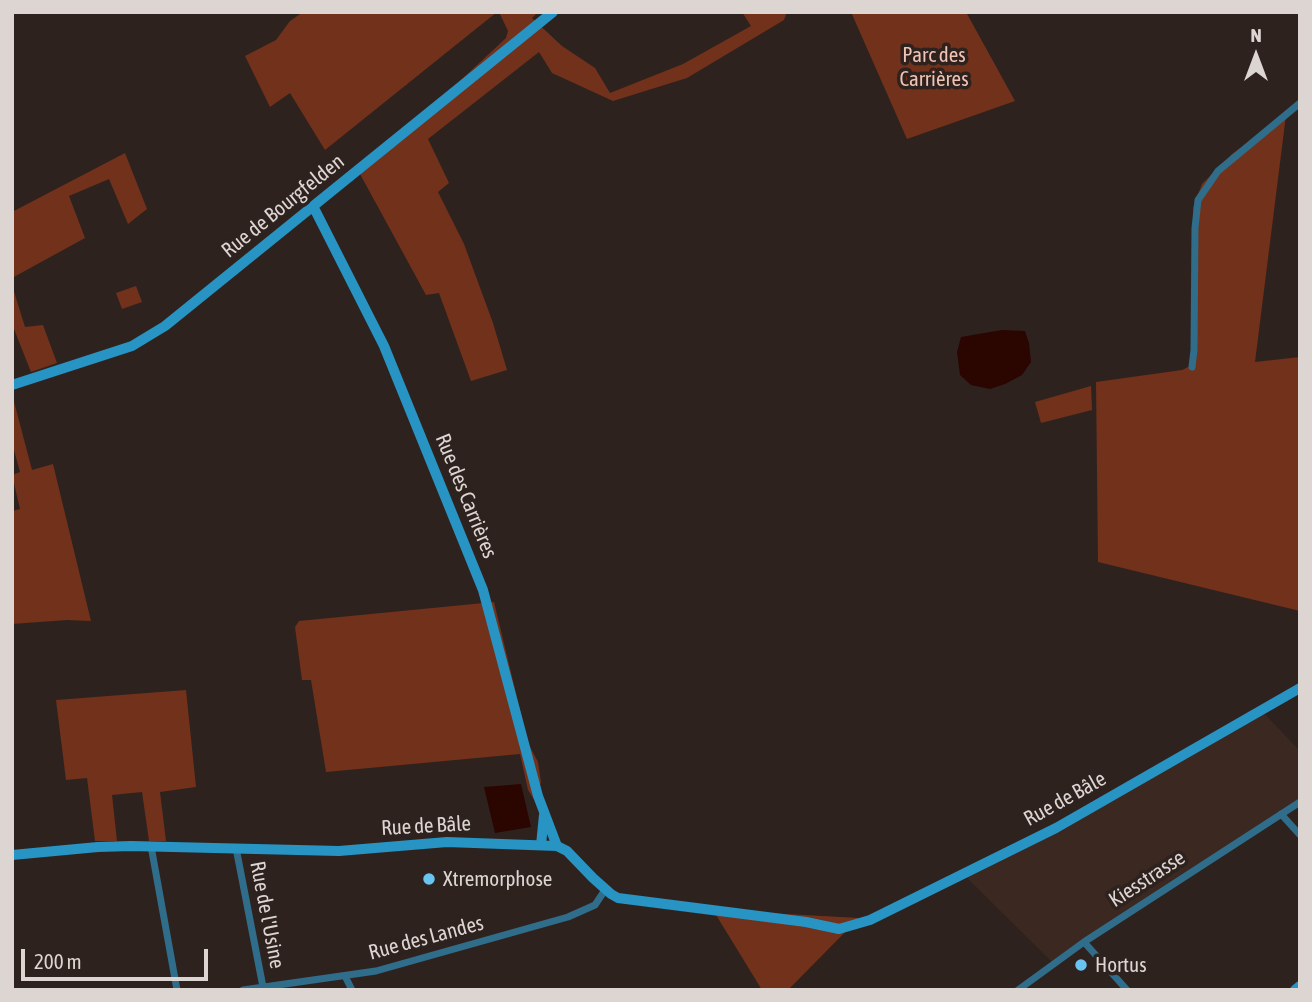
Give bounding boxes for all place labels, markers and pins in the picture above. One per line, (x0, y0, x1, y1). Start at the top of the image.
place label: Xtremorphose (443, 866, 552, 892)
marker: Xtremorphose (421, 871, 437, 887)
place label: Hortus (1095, 952, 1147, 978)
marker: Hortus (1073, 957, 1089, 973)

